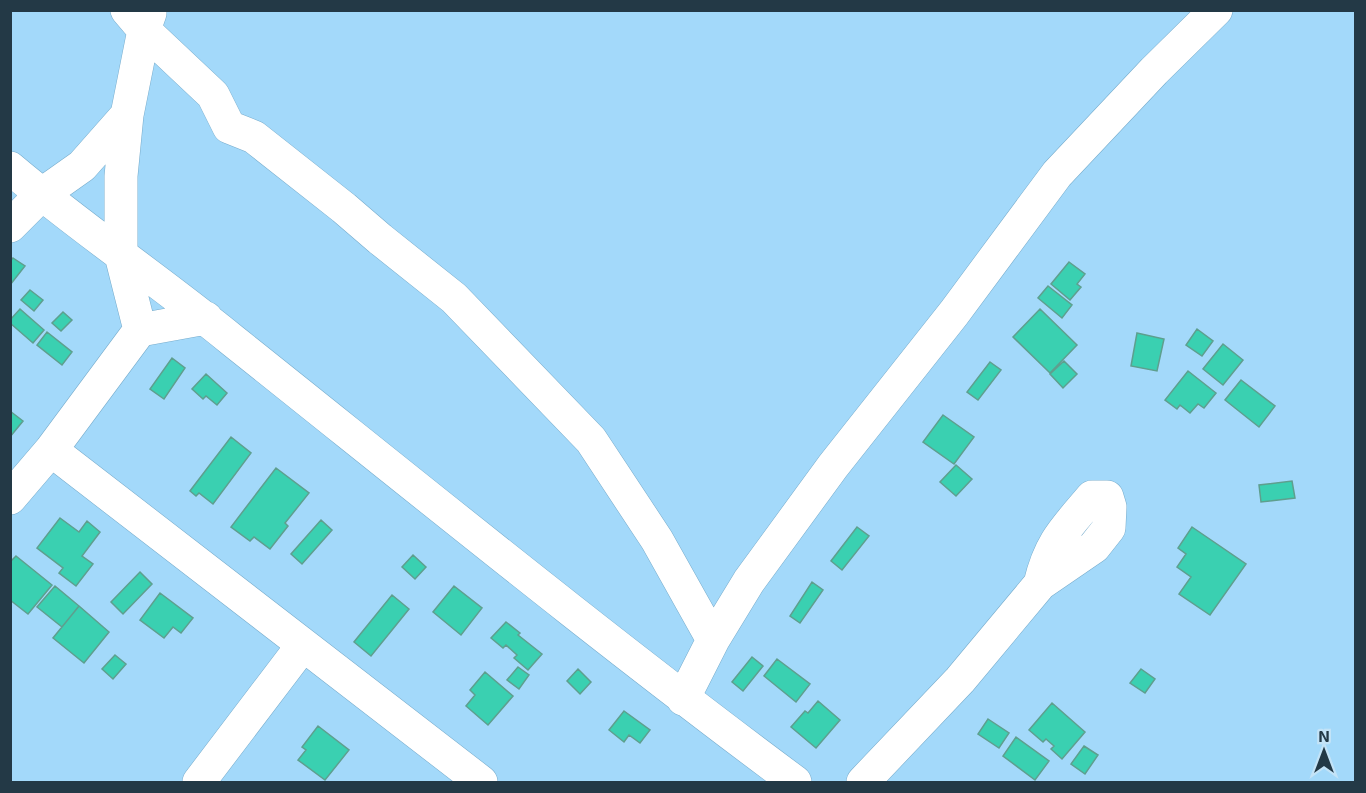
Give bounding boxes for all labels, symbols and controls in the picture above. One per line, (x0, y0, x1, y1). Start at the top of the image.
north arrow (1294, 721, 1354, 781)
text: N (1318, 726, 1330, 745)

